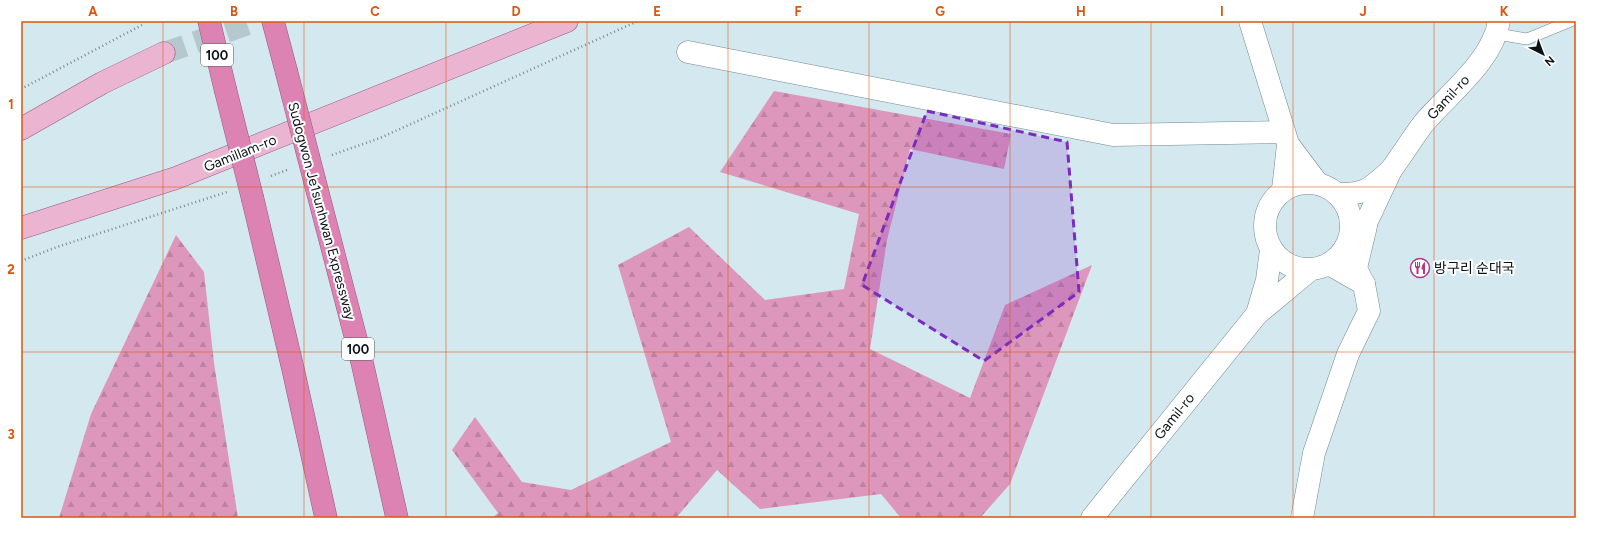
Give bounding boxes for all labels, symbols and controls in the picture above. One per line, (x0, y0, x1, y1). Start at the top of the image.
text: A (88, 4, 98, 19)
text: B (230, 4, 238, 19)
text: C (370, 4, 380, 19)
text: D (511, 4, 521, 19)
text: E (653, 4, 661, 19)
text: F (794, 4, 802, 19)
text: G (935, 4, 945, 19)
text: H (1076, 4, 1086, 19)
text: I (1220, 4, 1224, 19)
text: J (1359, 4, 1367, 19)
text: K (1500, 4, 1509, 19)
north arrow (1523, 34, 1563, 74)
road number: 100 (201, 44, 233, 66)
text: N (1542, 53, 1557, 69)
street label: Gamil-ro (1423, 72, 1473, 123)
text: 1 (8, 97, 14, 112)
street label: Sudogwon Je1sunhwan Expressway (284, 100, 359, 322)
street label: Gamillam-ro (201, 131, 279, 176)
restaurant icon: 방구리 순대국 (1409, 257, 1431, 279)
place label: 방구리 순대국 (1434, 260, 1515, 277)
text: 2 (7, 262, 15, 277)
road number: 100 (342, 338, 374, 360)
street label: Gamil-ro (1151, 390, 1198, 443)
text: 3 (7, 427, 15, 442)

